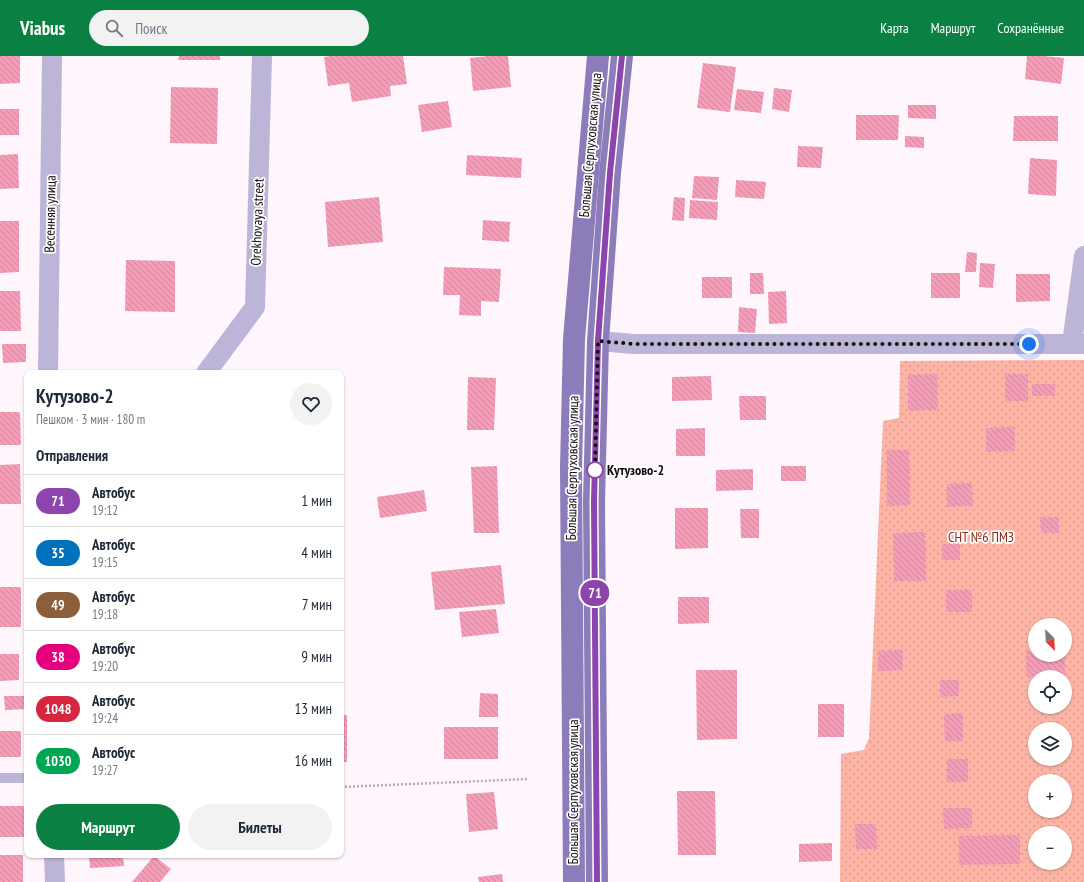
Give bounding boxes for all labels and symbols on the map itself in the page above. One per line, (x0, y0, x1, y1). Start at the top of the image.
street label: Большая Серпуховская улица (575, 72, 605, 218)
street label: Весенняя улица (40, 175, 60, 253)
street label: Orekhovaya street (246, 178, 268, 266)
your location (1019, 334, 1039, 354)
street label: Большая Серпуховская улица (562, 395, 582, 541)
marker: Кутузово-2 (586, 461, 604, 479)
place label: Кутузово-2 (607, 461, 664, 479)
park label: СНТ №6 ПМЗ (948, 528, 1014, 546)
line badge: 71 (577, 580, 613, 606)
north arrow (1028, 618, 1072, 662)
street label: Большая Серпуховская улица (564, 720, 582, 865)

